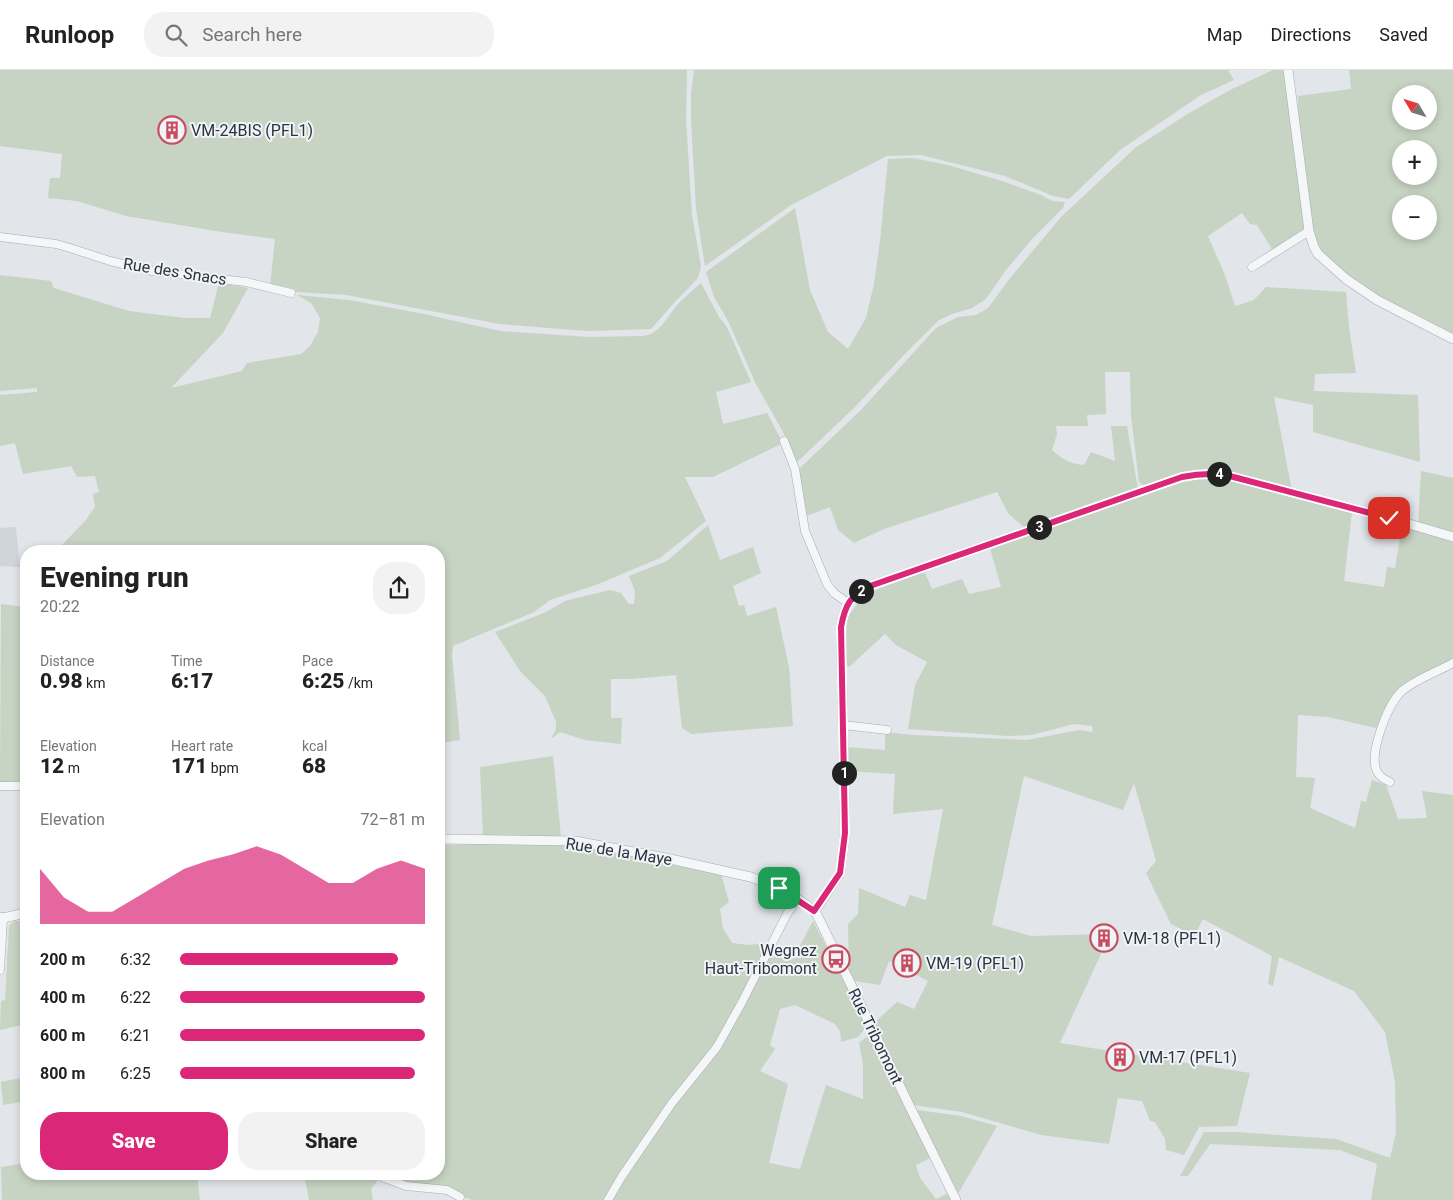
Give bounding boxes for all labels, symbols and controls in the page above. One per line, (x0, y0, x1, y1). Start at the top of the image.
search box (144, 12, 494, 57)
text: Runloop (25, 21, 114, 49)
icon: search (162, 21, 190, 49)
text: Search here (202, 23, 302, 46)
text: Map (1207, 24, 1242, 45)
text: Directions (1270, 24, 1351, 45)
text: Saved (1379, 24, 1428, 45)
north arrow (1392, 85, 1438, 130)
map controls (1392, 85, 1437, 240)
building icon: VM-24BIS (PFL1) (157, 115, 187, 145)
place label: VM-24BIS (PFL1) (191, 121, 313, 140)
button: + (1392, 140, 1437, 185)
button: − (1392, 195, 1437, 240)
street label: Rue des Snacs (122, 254, 228, 289)
pin: 4 (1206, 462, 1232, 486)
text: 4 (1215, 466, 1224, 482)
pin (1368, 497, 1410, 539)
icon: check (1375, 504, 1403, 532)
pin: 3 (1026, 514, 1052, 540)
text: 3 (1035, 519, 1044, 535)
text: Evening run (40, 561, 189, 594)
button: share (373, 562, 425, 614)
pin: 2 (848, 578, 874, 604)
text: 2 (857, 583, 866, 599)
text: 20:22 (40, 597, 80, 616)
text: Distance (40, 653, 95, 669)
text: Time (171, 653, 202, 669)
text: Pace (302, 653, 333, 669)
text: 0.98 (40, 669, 83, 693)
text: 6:17 (171, 669, 213, 693)
text: 6:25 (302, 669, 344, 693)
text: km (83, 675, 105, 691)
text: /km (344, 675, 373, 691)
text: Elevation (40, 738, 97, 754)
text: Heart rate (171, 738, 233, 754)
text: kcal (302, 738, 327, 754)
text: 12 (40, 754, 64, 778)
text: 171 (171, 754, 207, 778)
text: 68 (302, 754, 326, 778)
text: m (64, 760, 80, 776)
text: bpm (207, 760, 239, 776)
pin: 1 (832, 760, 856, 786)
text: 1 (840, 765, 849, 781)
text: Elevation (40, 810, 105, 829)
text: 72–81 m (361, 810, 425, 829)
street label: Rue de la Maye (564, 834, 674, 869)
pin (758, 867, 800, 909)
icon: arrive (765, 874, 793, 902)
building icon: VM-18 (PFL1) (1089, 923, 1119, 953)
place label: VM-18 (PFL1) (1123, 929, 1221, 948)
place label: Wegnez Haut-Tribomont (705, 941, 817, 978)
bus stop icon: Wegnez Haut-Tribomont (821, 944, 851, 974)
building icon: VM-19 (PFL1) (892, 948, 922, 978)
text: 200 m (40, 950, 85, 969)
text: 6:32 (120, 950, 151, 969)
place label: VM-19 (PFL1) (926, 954, 1024, 973)
street label: Rue Tribomont (844, 985, 907, 1087)
text: 400 m (40, 988, 85, 1007)
text: 6:22 (120, 988, 151, 1007)
text: 600 m (40, 1026, 85, 1045)
text: 6:21 (120, 1026, 151, 1045)
building icon: VM-17 (PFL1) (1105, 1042, 1135, 1072)
place label: VM-17 (PFL1) (1139, 1048, 1237, 1067)
text: 800 m (40, 1064, 85, 1083)
text: 6:25 (120, 1064, 151, 1083)
button: Save (40, 1112, 228, 1170)
button: Share (238, 1112, 425, 1170)

